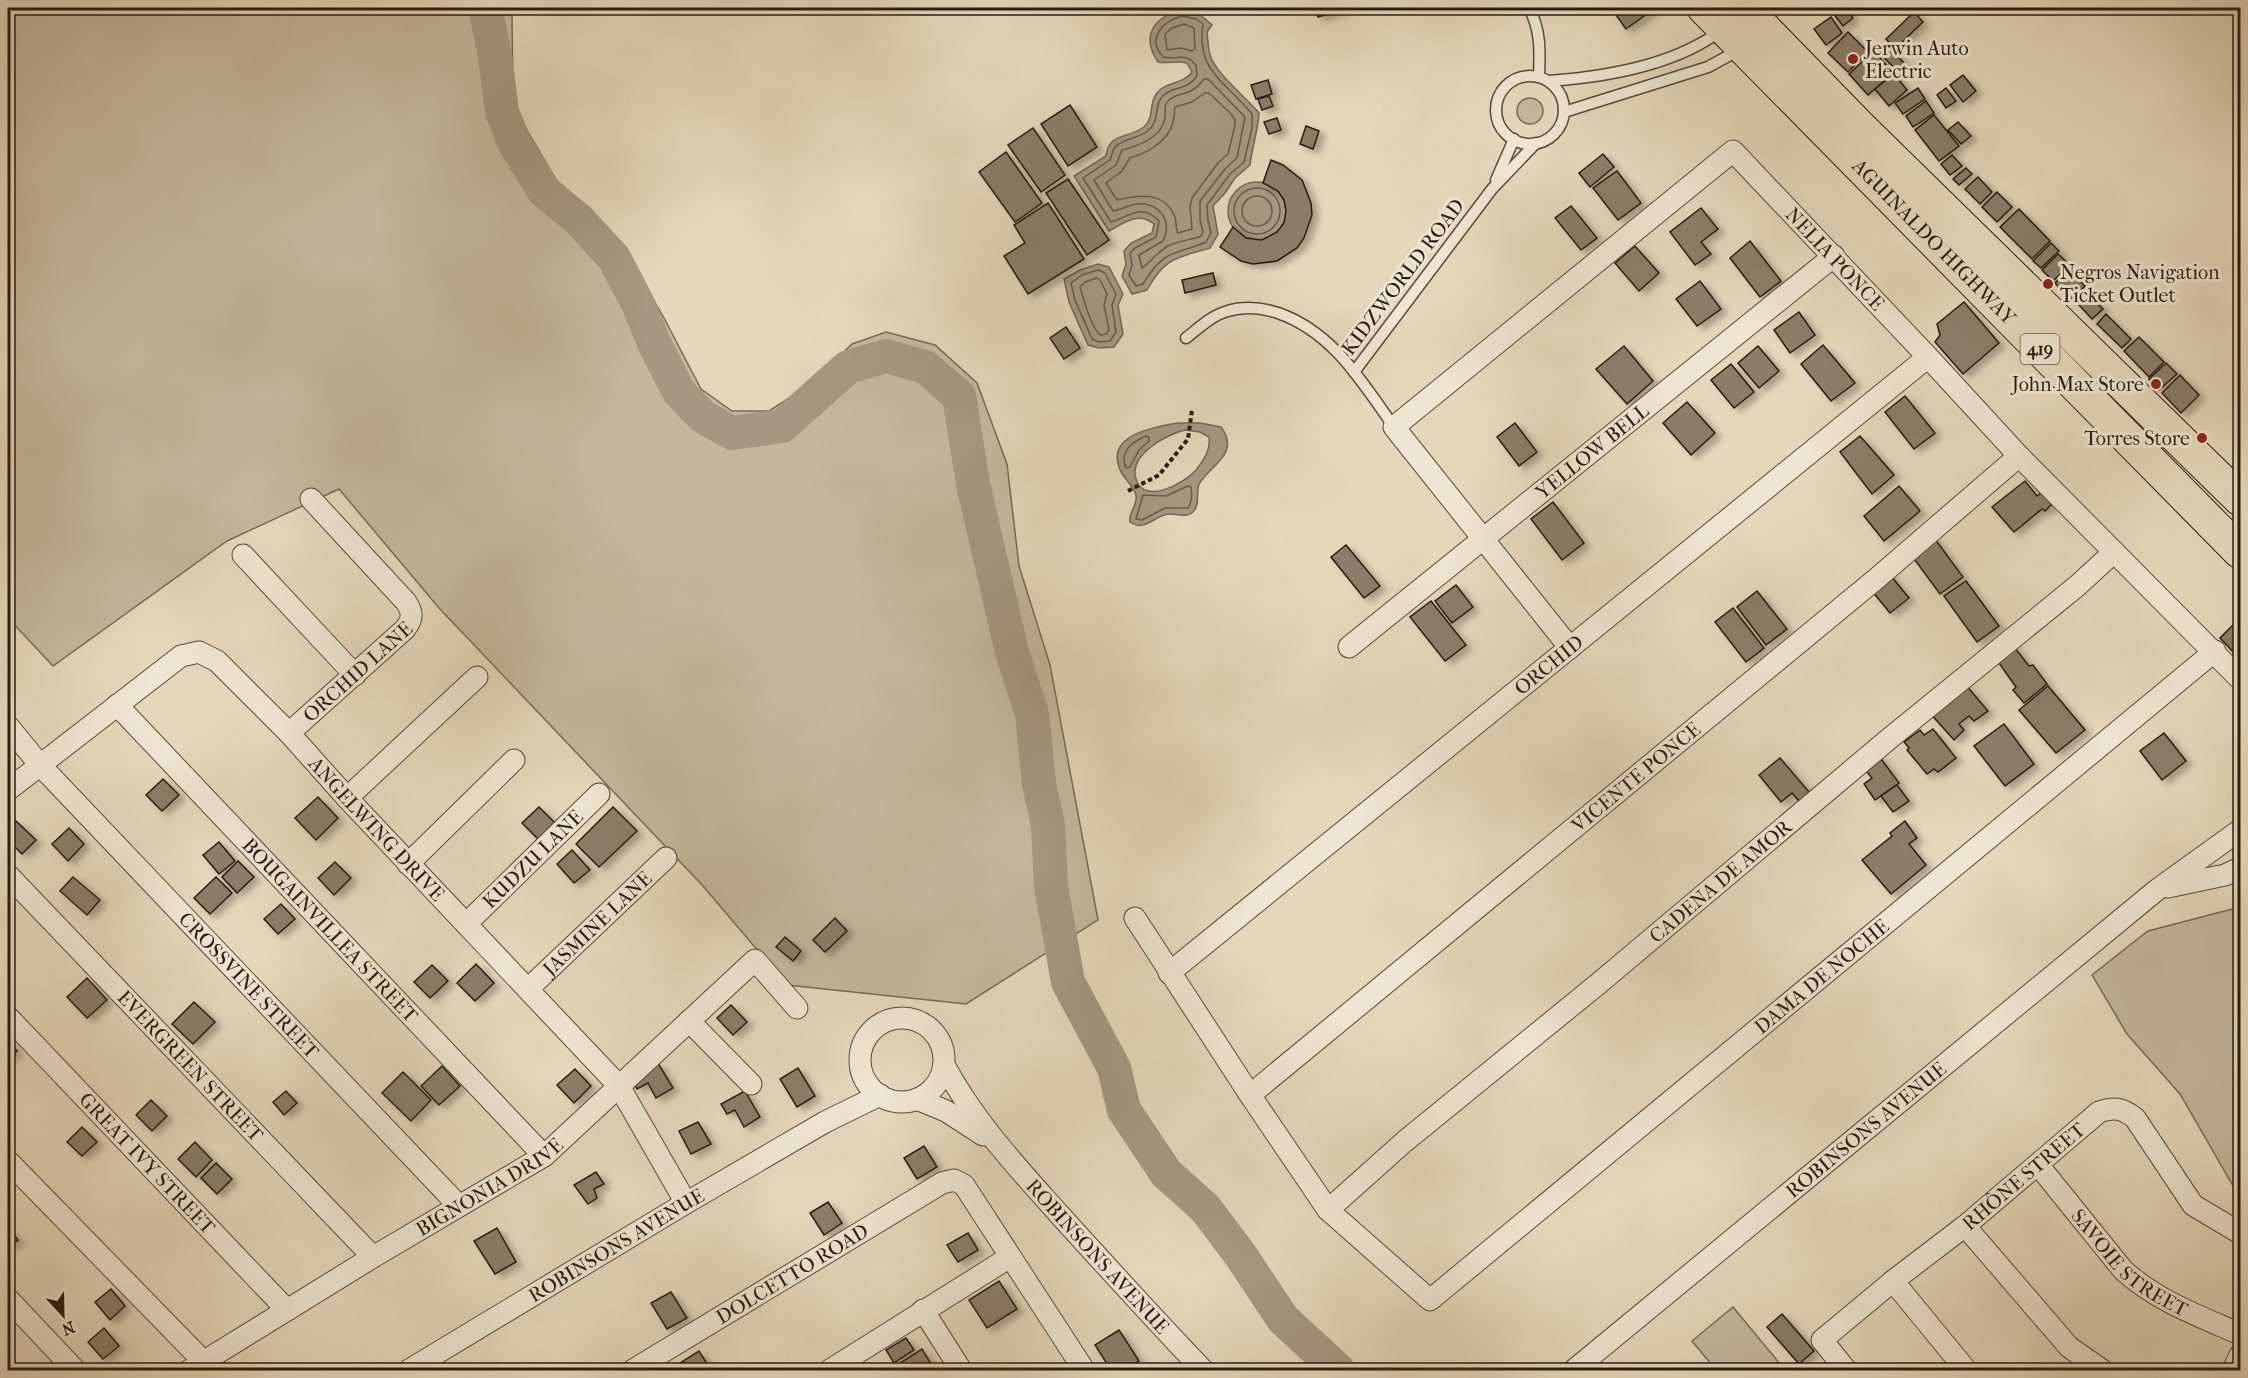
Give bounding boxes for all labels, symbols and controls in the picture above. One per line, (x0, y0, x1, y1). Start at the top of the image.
place label: Jerwin Auto Electric (1863, 37, 1969, 83)
marker: Jerwin Auto Electric (1846, 52, 1860, 66)
street label: AGUINALDO HIGHWAY (1847, 153, 2022, 330)
street label: KIDZWORLD ROAD (1337, 194, 1469, 360)
street label: NELIA PONCE (1781, 203, 1889, 315)
place label: Negros Navigation Ticket Outlet (2060, 261, 2220, 307)
marker: Negros Navigation Ticket Outlet (2041, 277, 2055, 291)
road number: 419 (2020, 334, 2060, 364)
place label: John Max Store (2010, 373, 2144, 396)
marker: John Max Store (2149, 377, 2163, 391)
street label: YELLOW BELL (1530, 399, 1653, 504)
place label: Torres Store (2084, 427, 2190, 450)
marker: Torres Store (2195, 431, 2209, 445)
street label: ORCHID LANE (298, 617, 417, 727)
street label: ORCHID (1510, 630, 1588, 700)
street label: VICENTE PONCE (1566, 717, 1705, 837)
street label: ANGELWING DRIVE (303, 751, 449, 905)
street label: KUDZU LANE (478, 805, 587, 913)
street label: CADENA DE AMOR (1645, 814, 1797, 947)
street label: BOUGAINVILLEA STREET (238, 833, 423, 1027)
street label: JASMINE LANE (537, 866, 656, 982)
street label: CROSSVINE STREET (174, 907, 324, 1063)
street label: DAMA DE NOCHE (1750, 914, 1893, 1038)
street label: EVERGREEN STREET (113, 986, 268, 1147)
street label: ROBINSONS AVENUE (1781, 1057, 1951, 1202)
street label: GREAT IVY STREET (75, 1088, 220, 1239)
street label: RHÔNE STREET (1957, 1117, 2090, 1235)
street label: BIGNONIA DRIVE (412, 1133, 567, 1241)
street label: ROBINSONS AVENUE (1022, 1174, 1174, 1338)
street label: ROBINSONS AVENUE (524, 1183, 708, 1307)
street label: SAVOIE STREET (2067, 1204, 2192, 1321)
street label: DOLCETTO ROAD (712, 1219, 872, 1329)
north arrow (33, 1285, 93, 1345)
text: N (58, 1317, 78, 1340)

